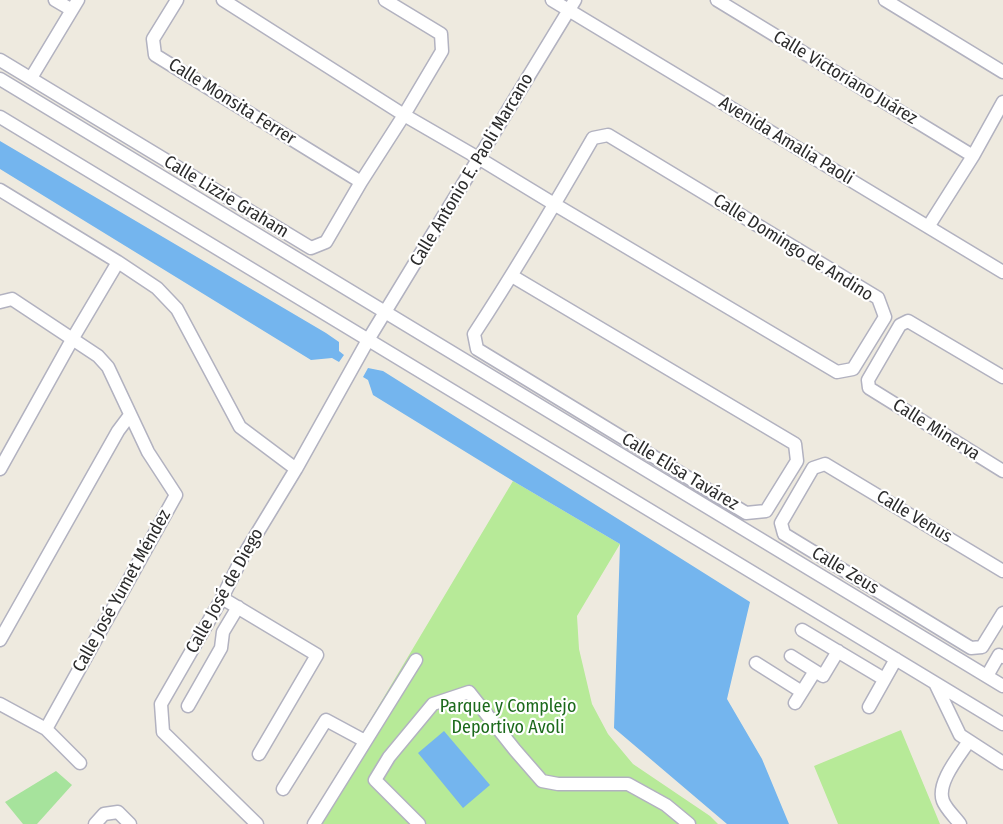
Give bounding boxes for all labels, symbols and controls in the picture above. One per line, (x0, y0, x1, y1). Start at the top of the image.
street label: Calle Victoriano Juárez (769, 26, 921, 130)
street label: Calle Monsita Ferrer (164, 54, 300, 150)
street label: Calle Antonio E. Paoli Marcano (406, 70, 538, 270)
street label: Avenida Amalia Paoli (715, 92, 857, 190)
street label: Calle Lizzie Graham (160, 151, 292, 243)
street label: Calle Domingo de Andino (709, 190, 877, 306)
street label: Calle Minerva (888, 395, 984, 465)
street label: Calle Elisa Tavárez (618, 429, 742, 515)
street label: Calle Venus (872, 486, 956, 548)
street label: Calle José Yumet Méndez (68, 506, 176, 676)
street label: Calle José de Diego (182, 525, 268, 657)
street label: Calle Zeus (808, 543, 882, 599)
park label: Parque y Complejo Deportivo Avoli (440, 696, 576, 738)

